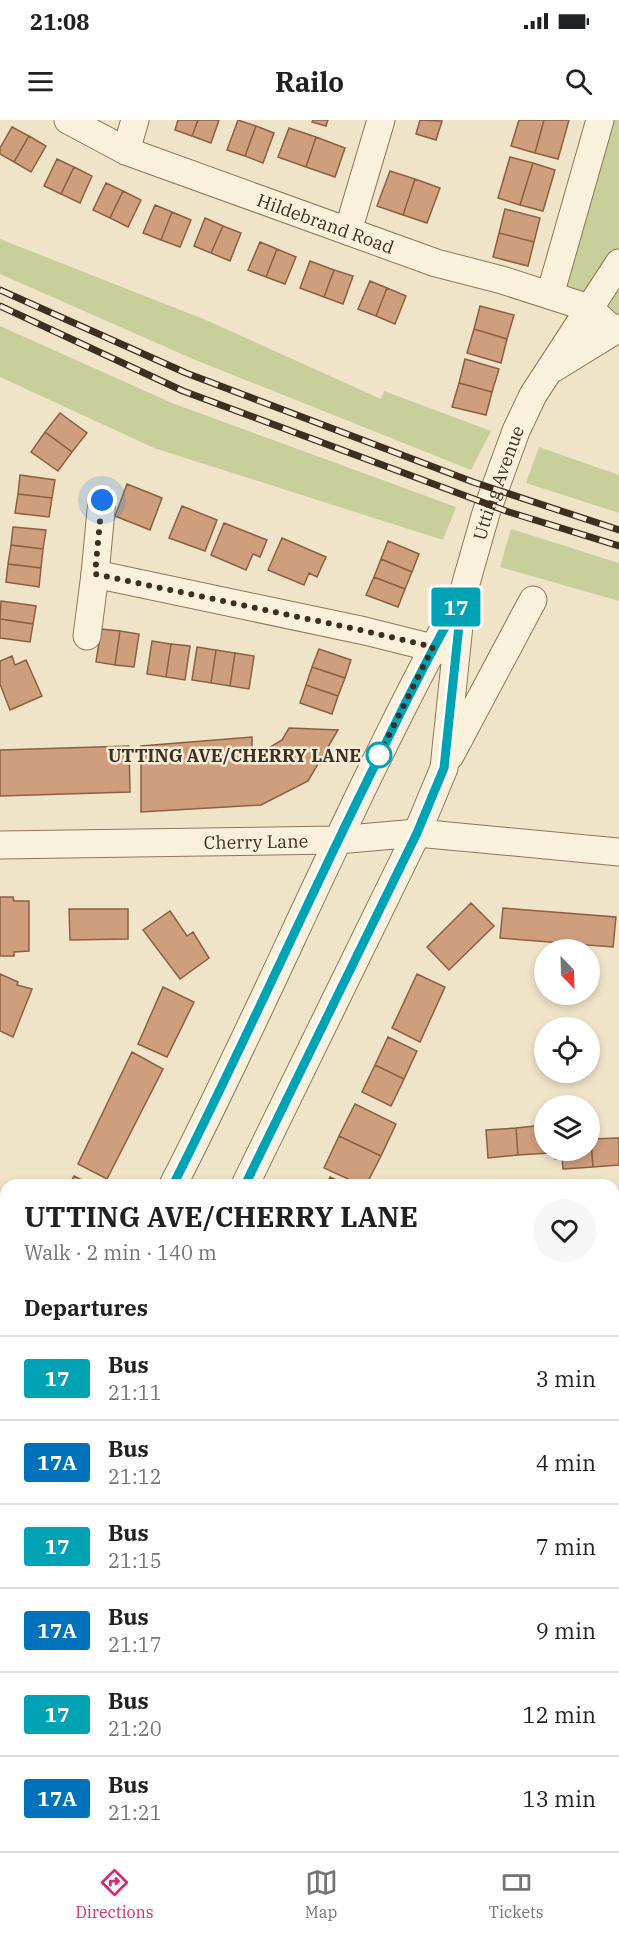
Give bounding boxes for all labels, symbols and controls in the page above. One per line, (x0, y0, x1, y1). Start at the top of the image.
text: 21:08 (30, 7, 89, 36)
text: Railo (275, 64, 344, 99)
icon: menu (24, 65, 57, 98)
icon: search (562, 65, 595, 98)
street label: Hildebrand Road (254, 188, 397, 258)
street label: Utting Avenue (467, 421, 529, 543)
your location (87, 485, 117, 515)
line badge: 17 (429, 588, 483, 626)
text: 17 (443, 593, 469, 621)
marker: UTTING AVE/CHERRY LANE (366, 742, 392, 768)
place label: UTTING AVE/CHERRY LANE (108, 744, 361, 767)
street label: Cherry Lane (204, 829, 308, 853)
north arrow (534, 939, 600, 1005)
map controls (534, 939, 600, 1161)
button: locate (534, 1017, 600, 1083)
button: layers (534, 1095, 600, 1161)
text: UTTING AVE/CHERRY LANE (24, 1198, 418, 1235)
button: heart (533, 1199, 596, 1262)
text: Walk · 2 min · 140 m (24, 1239, 217, 1266)
text: Departures (24, 1293, 148, 1322)
text: Bus (108, 1350, 149, 1379)
text: 17 (44, 1364, 70, 1392)
text: 3 min (536, 1364, 596, 1393)
text: 21:11 (108, 1379, 162, 1406)
text: Bus (108, 1434, 149, 1463)
text: 17A (37, 1448, 77, 1476)
text: 4 min (536, 1448, 596, 1477)
text: 21:12 (108, 1463, 162, 1490)
text: Bus (108, 1518, 149, 1547)
text: 17 (44, 1532, 70, 1560)
text: 7 min (536, 1532, 596, 1561)
text: 21:15 (108, 1547, 162, 1574)
text: Bus (108, 1602, 149, 1631)
text: 17A (37, 1616, 77, 1644)
text: 9 min (536, 1616, 596, 1645)
text: 21:17 (108, 1631, 162, 1658)
text: Bus (108, 1686, 149, 1715)
text: 17 (44, 1700, 70, 1728)
text: 12 min (523, 1700, 596, 1729)
text: 21:20 (108, 1715, 162, 1742)
text: Bus (108, 1770, 149, 1799)
text: 17A (37, 1784, 77, 1812)
text: 13 min (523, 1784, 596, 1813)
text: 21:21 (108, 1799, 162, 1826)
tab: Directions (76, 1866, 154, 1922)
tab: Map (305, 1866, 338, 1922)
tab: Tickets (489, 1866, 543, 1922)

